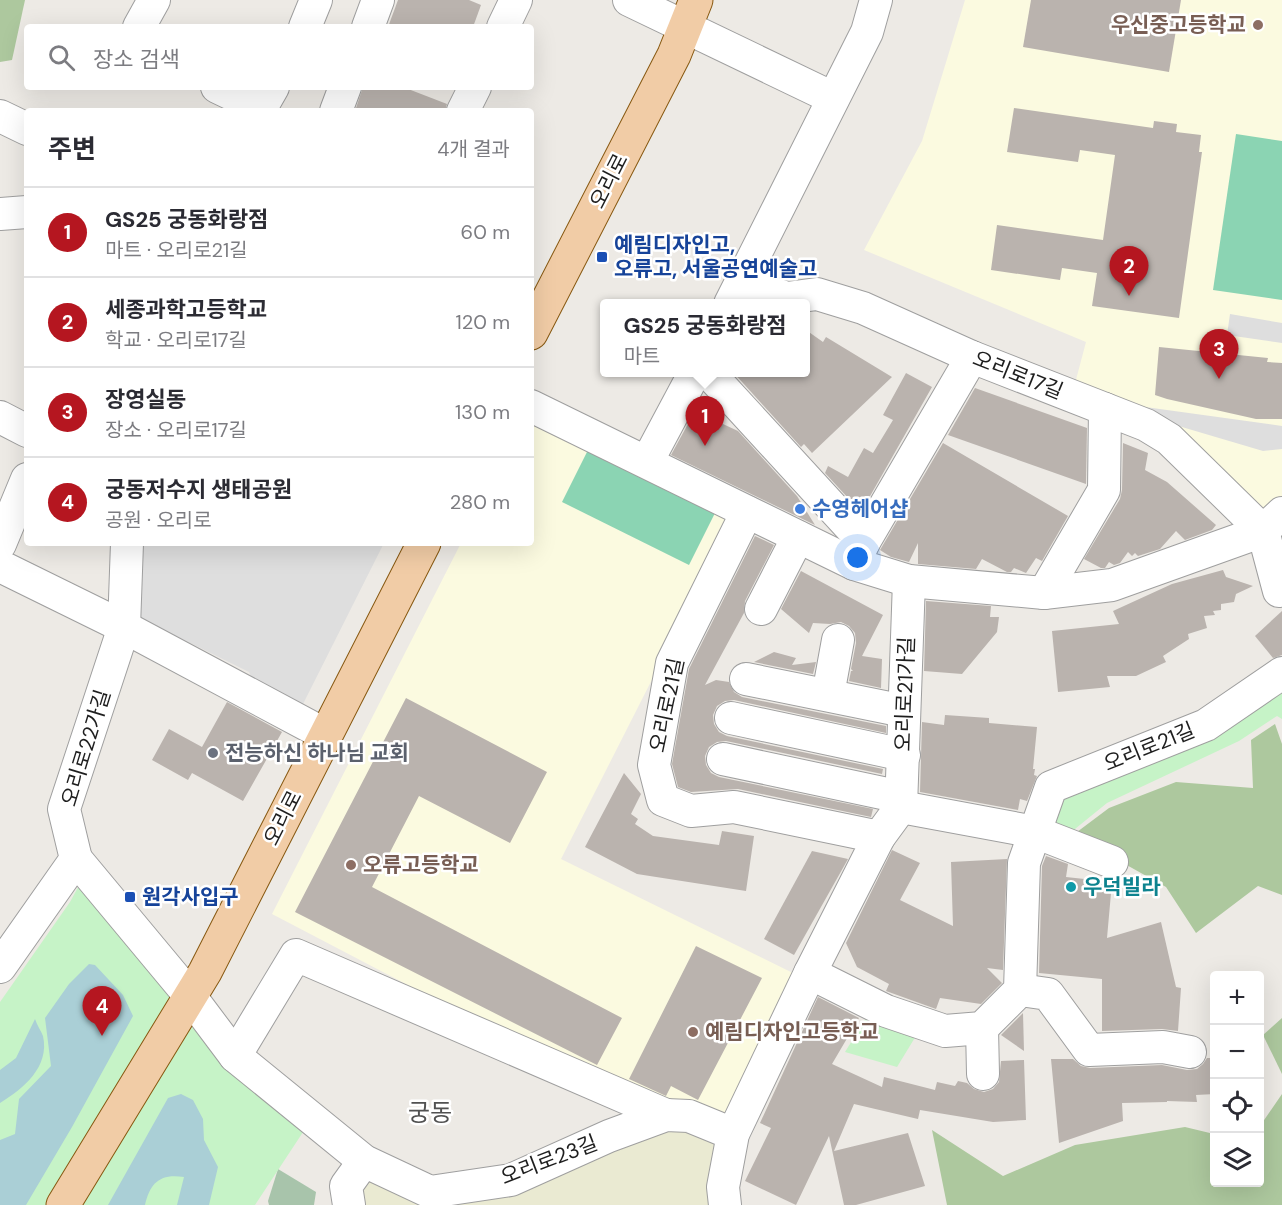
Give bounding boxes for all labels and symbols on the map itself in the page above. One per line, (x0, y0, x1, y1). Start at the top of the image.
place label: 우신중고등학교 (1111, 11, 1246, 39)
marker: 우신중고등학교 (1251, 18, 1265, 32)
street label: 오리로 (583, 149, 635, 213)
place label: 예림디자인고, 오류고, 서울공연예술고 (614, 231, 817, 283)
pin: 2 (1110, 246, 1148, 296)
marker: 예림디자인고, 오류고, 서울공연예술고 (595, 250, 609, 264)
pin: 3 (1200, 330, 1238, 379)
street label: 오리로17길 (969, 344, 1067, 406)
pin: 1 (686, 396, 724, 446)
place label: 수영헤어샵 (812, 495, 909, 523)
marker: 수영헤어샵 (793, 502, 807, 516)
your location (843, 543, 872, 572)
street label: 오리로21가길 (889, 636, 921, 752)
street label: 오리로21길 (643, 655, 691, 755)
street label: 오리로22가길 (55, 686, 117, 810)
street label: 오리로21길 (1099, 716, 1199, 778)
place label: 전능하신 하나님 교회 (225, 739, 409, 767)
marker: 전능하신 하나님 교회 (206, 746, 220, 760)
street label: 오리로 (257, 786, 309, 850)
place label: 오류고등학교 (363, 851, 479, 879)
marker: 오류고등학교 (344, 858, 358, 872)
place label: 우덕빌라 (1083, 873, 1161, 901)
marker: 우덕빌라 (1064, 880, 1078, 894)
place label: 원각사입구 (142, 883, 239, 911)
marker: 원각사입구 (123, 890, 137, 904)
pin: 4 (82, 986, 122, 1036)
place label: 예림디자인고등학교 (705, 1018, 879, 1046)
marker: 예림디자인고등학교 (686, 1025, 700, 1039)
district label: 궁동 (408, 1097, 452, 1128)
street label: 오리로23길 (496, 1129, 602, 1191)

